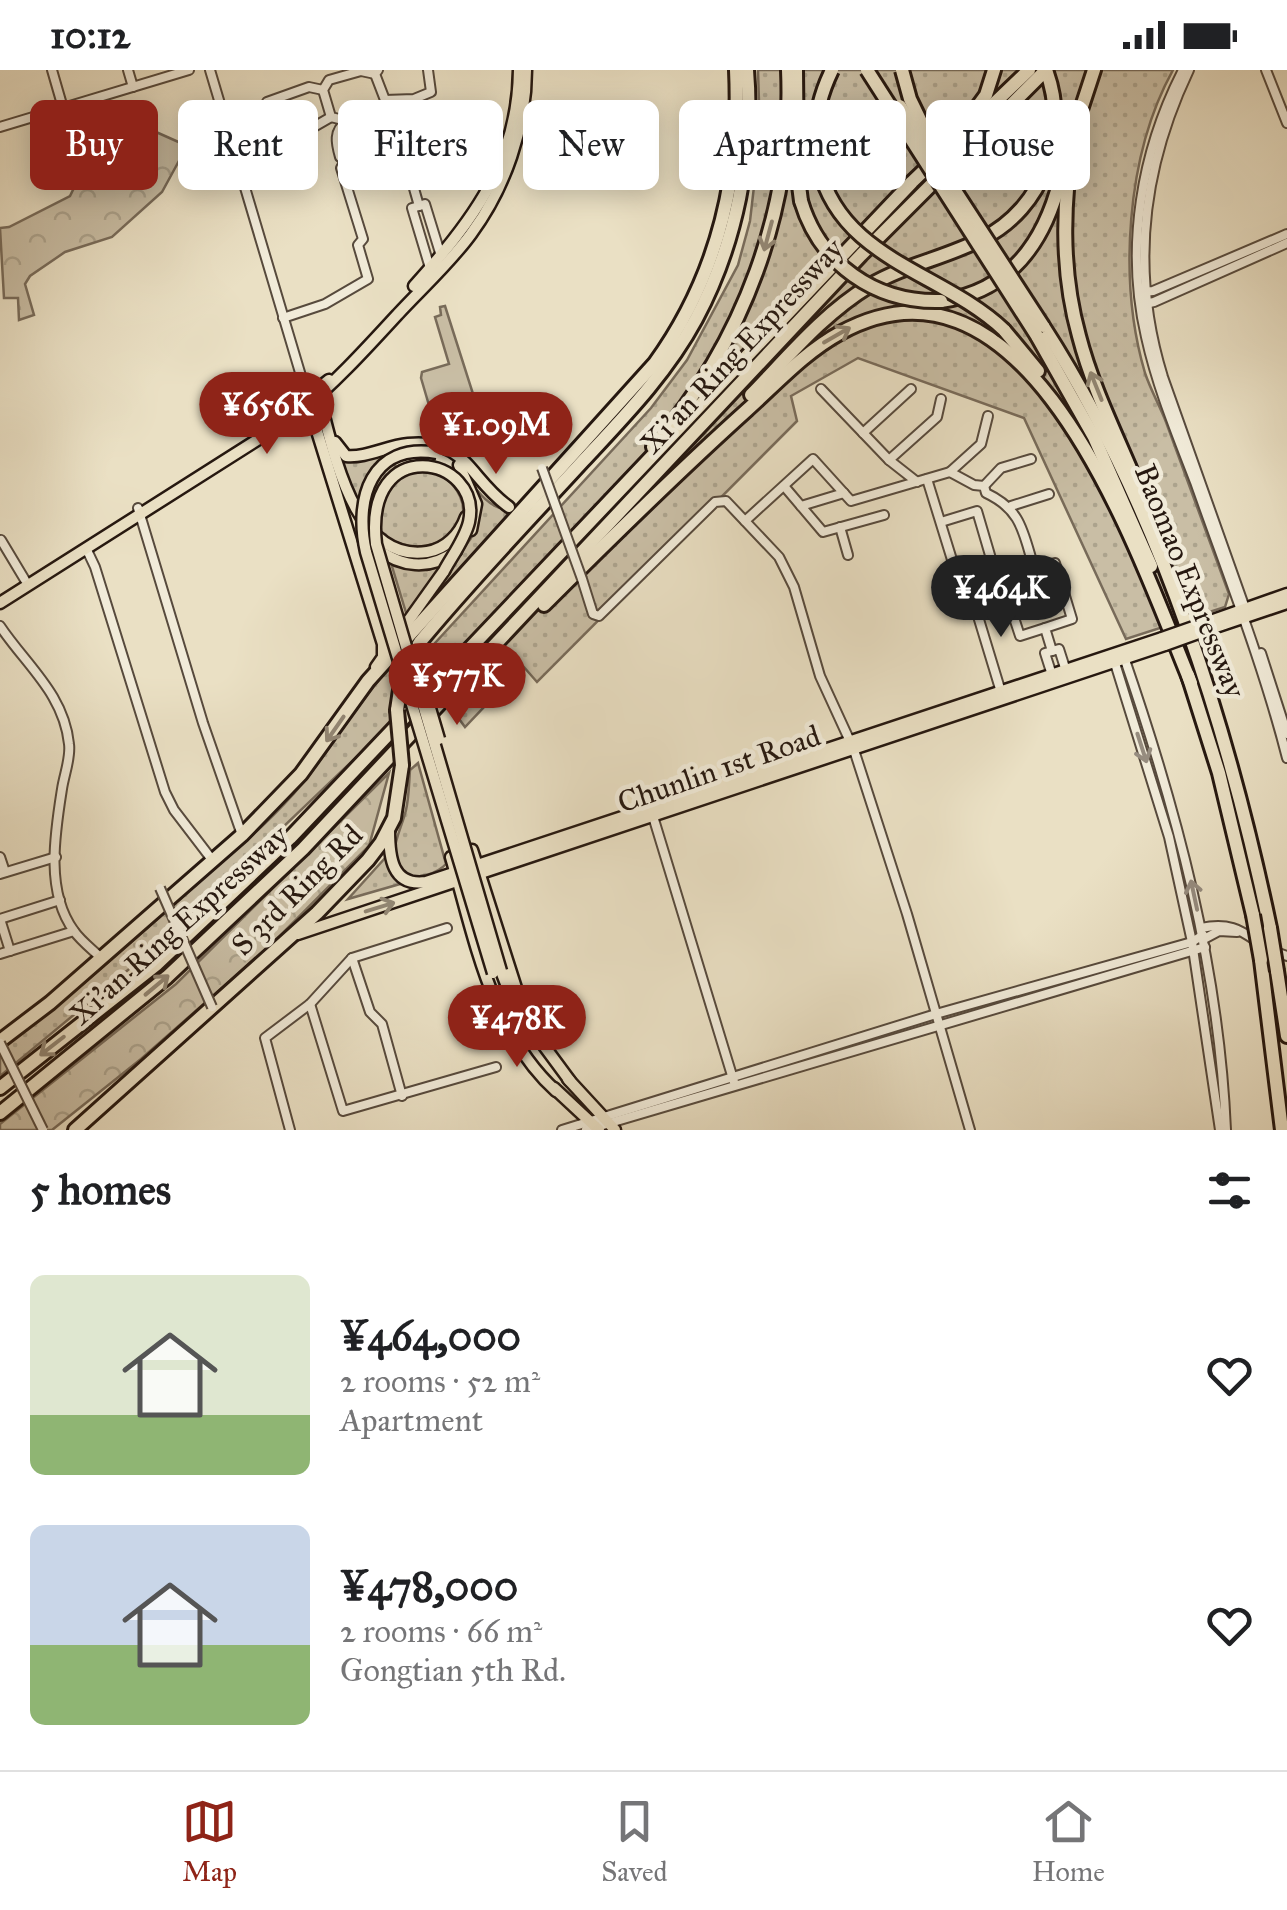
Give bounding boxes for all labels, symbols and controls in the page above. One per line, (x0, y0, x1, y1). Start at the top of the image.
text: 10:12 (50, 12, 130, 58)
chip: Buy (30, 100, 158, 190)
chip: Rent (178, 100, 318, 190)
chip: Filters (338, 100, 503, 190)
chip: New (523, 100, 659, 190)
chip: Apartment (679, 100, 906, 190)
chip: House (926, 100, 1090, 190)
one-way arrow (758, 219, 776, 251)
street label: Xi'an Ring Expressway (633, 230, 852, 461)
one-way arrow (823, 325, 851, 345)
one-way arrow (1085, 371, 1103, 401)
pin: ¥656K (197, 372, 337, 457)
text: ¥656K (221, 385, 313, 424)
pin: ¥1.09M (415, 392, 577, 477)
text: ¥1.09M (441, 405, 551, 444)
street label: Baomao Expressway (1127, 459, 1254, 704)
pin: ¥464K (931, 555, 1071, 640)
text: ¥464K (953, 568, 1049, 607)
pin: ¥577K (387, 643, 527, 728)
text: ¥577K (411, 656, 503, 695)
one-way arrow (325, 715, 346, 743)
street label: Chunlin 1st Road (613, 717, 825, 821)
one-way arrow (1135, 732, 1153, 763)
street label: Xi'an Ring Expressway (62, 817, 296, 1032)
street label: S 3rd Ring Rd (224, 817, 370, 963)
one-way arrow (1184, 880, 1203, 912)
one-way arrow (364, 897, 395, 915)
one-way arrow (143, 974, 169, 996)
pin: ¥478K (447, 985, 587, 1070)
text: ¥478K (470, 998, 564, 1037)
one-way arrow (40, 1035, 66, 1057)
icon: filters (1202, 1163, 1257, 1218)
text: 5 homes (30, 1164, 171, 1216)
text: ¥464,000 (340, 1310, 521, 1362)
icon: home (110, 1315, 230, 1435)
icon: heart (1202, 1348, 1257, 1403)
text: 2 rooms · 52 m² (340, 1362, 540, 1401)
text: Apartment (340, 1401, 483, 1440)
text: ¥478,000 (340, 1560, 518, 1612)
icon: home (110, 1565, 230, 1685)
icon: heart (1202, 1598, 1257, 1653)
text: 2 rooms · 66 m² (340, 1612, 542, 1651)
text: Gongtian 5th Rd. (340, 1651, 566, 1690)
tab: Map (182, 1794, 237, 1889)
tab: Saved (601, 1794, 668, 1889)
tab: Home (1032, 1794, 1105, 1889)

